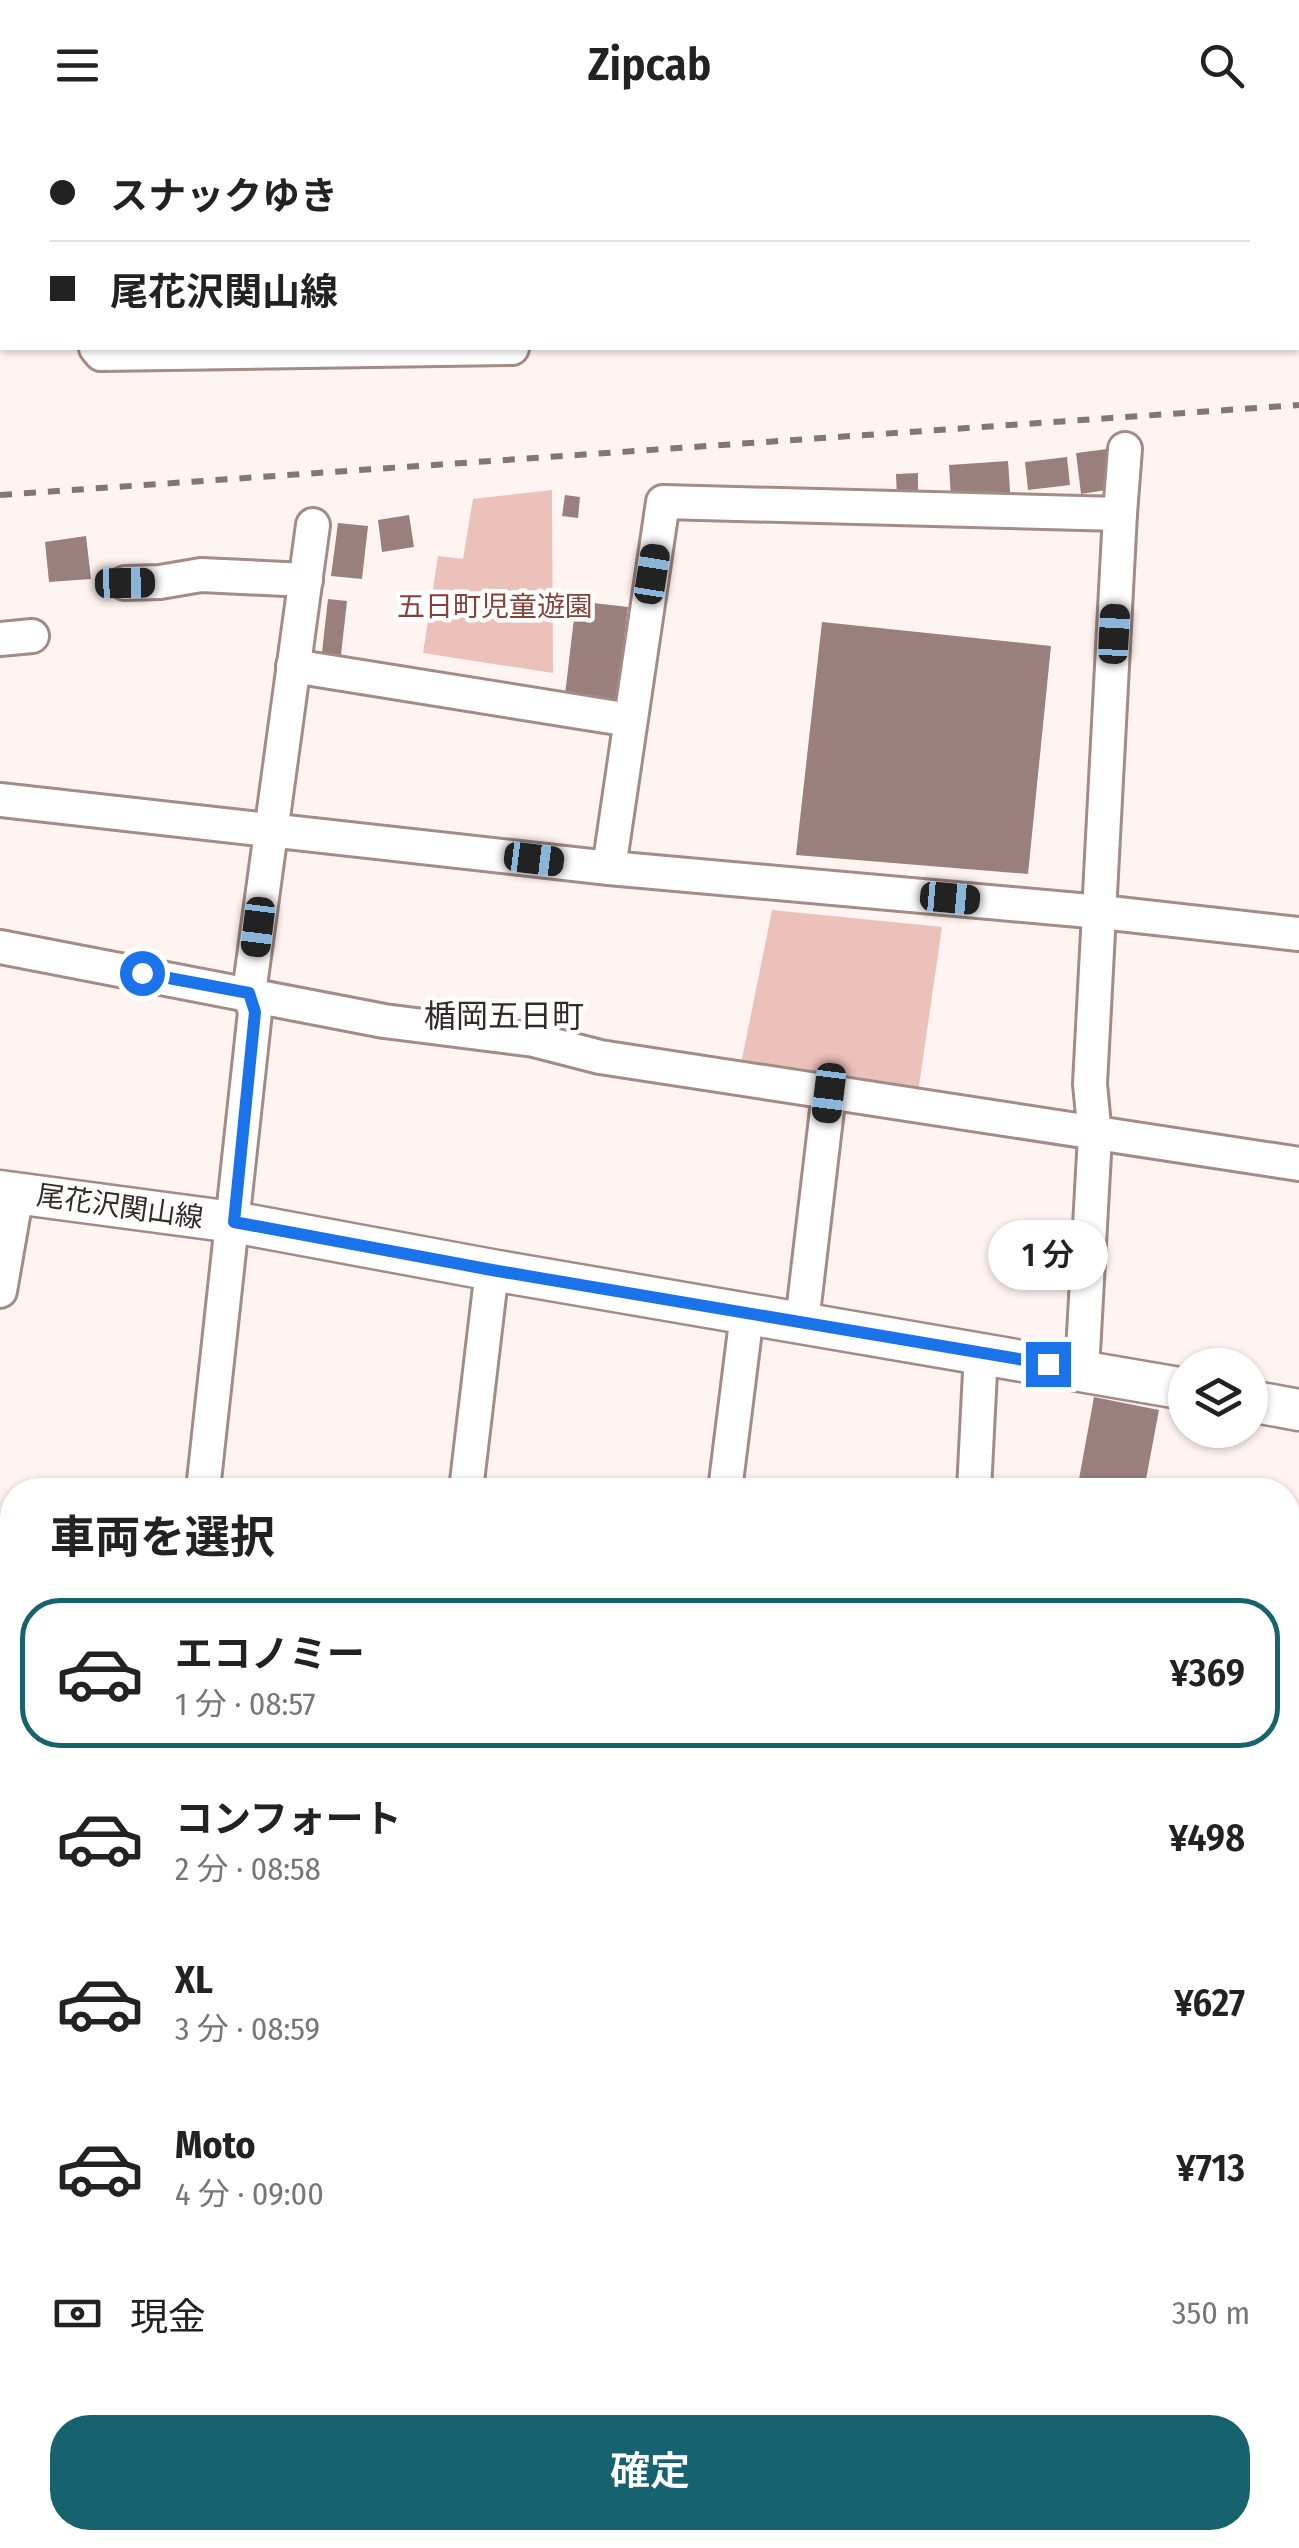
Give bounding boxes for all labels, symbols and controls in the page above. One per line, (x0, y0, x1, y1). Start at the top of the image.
icon: menu (50, 38, 105, 93)
text: Zipcab (588, 38, 711, 92)
icon: search (1194, 38, 1249, 93)
text: スナックゆき (110, 173, 338, 219)
text: 尾花沢関山線 (110, 269, 338, 315)
car (632, 542, 672, 606)
car (95, 567, 155, 599)
park label: 五日町児童遊園 (397, 590, 593, 623)
car (1097, 603, 1131, 665)
car (502, 840, 566, 878)
car (919, 880, 981, 916)
car (239, 895, 277, 959)
route start (120, 951, 165, 996)
district label: 楯岡五日町 (424, 997, 584, 1035)
car (810, 1061, 848, 1125)
street label: 尾花沢関山線 (34, 1178, 205, 1235)
callout: 1 分 (988, 1219, 1108, 1289)
text: 1 分 (1022, 1236, 1074, 1274)
route end (1026, 1342, 1071, 1387)
map controls (1168, 1348, 1268, 1448)
button: layers (1168, 1348, 1268, 1448)
text: 車両を選択 (50, 1511, 275, 1565)
icon: car (55, 1628, 145, 1718)
text: エコノミー (175, 1631, 365, 1677)
text: ¥369 (1170, 1650, 1245, 1696)
text: 1 分 · 08:57 (175, 1685, 315, 1723)
icon: car (55, 1793, 145, 1883)
text: コンフォート (175, 1796, 402, 1842)
text: ¥498 (1169, 1815, 1245, 1861)
text: 2 分 · 08:58 (175, 1850, 321, 1888)
text: XL (175, 1957, 213, 2003)
icon: car (55, 1958, 145, 2048)
text: ¥627 (1174, 1980, 1245, 2026)
text: 3 分 · 08:59 (175, 2010, 320, 2048)
text: Moto (175, 2122, 256, 2168)
icon: car (55, 2123, 145, 2213)
text: ¥713 (1176, 2145, 1245, 2191)
text: 4 分 · 09:00 (175, 2175, 324, 2213)
icon: cash (50, 2286, 105, 2341)
text: 現金 (130, 2294, 206, 2340)
text: 350 m (1172, 2294, 1250, 2332)
button: 確定 (50, 2415, 1250, 2530)

